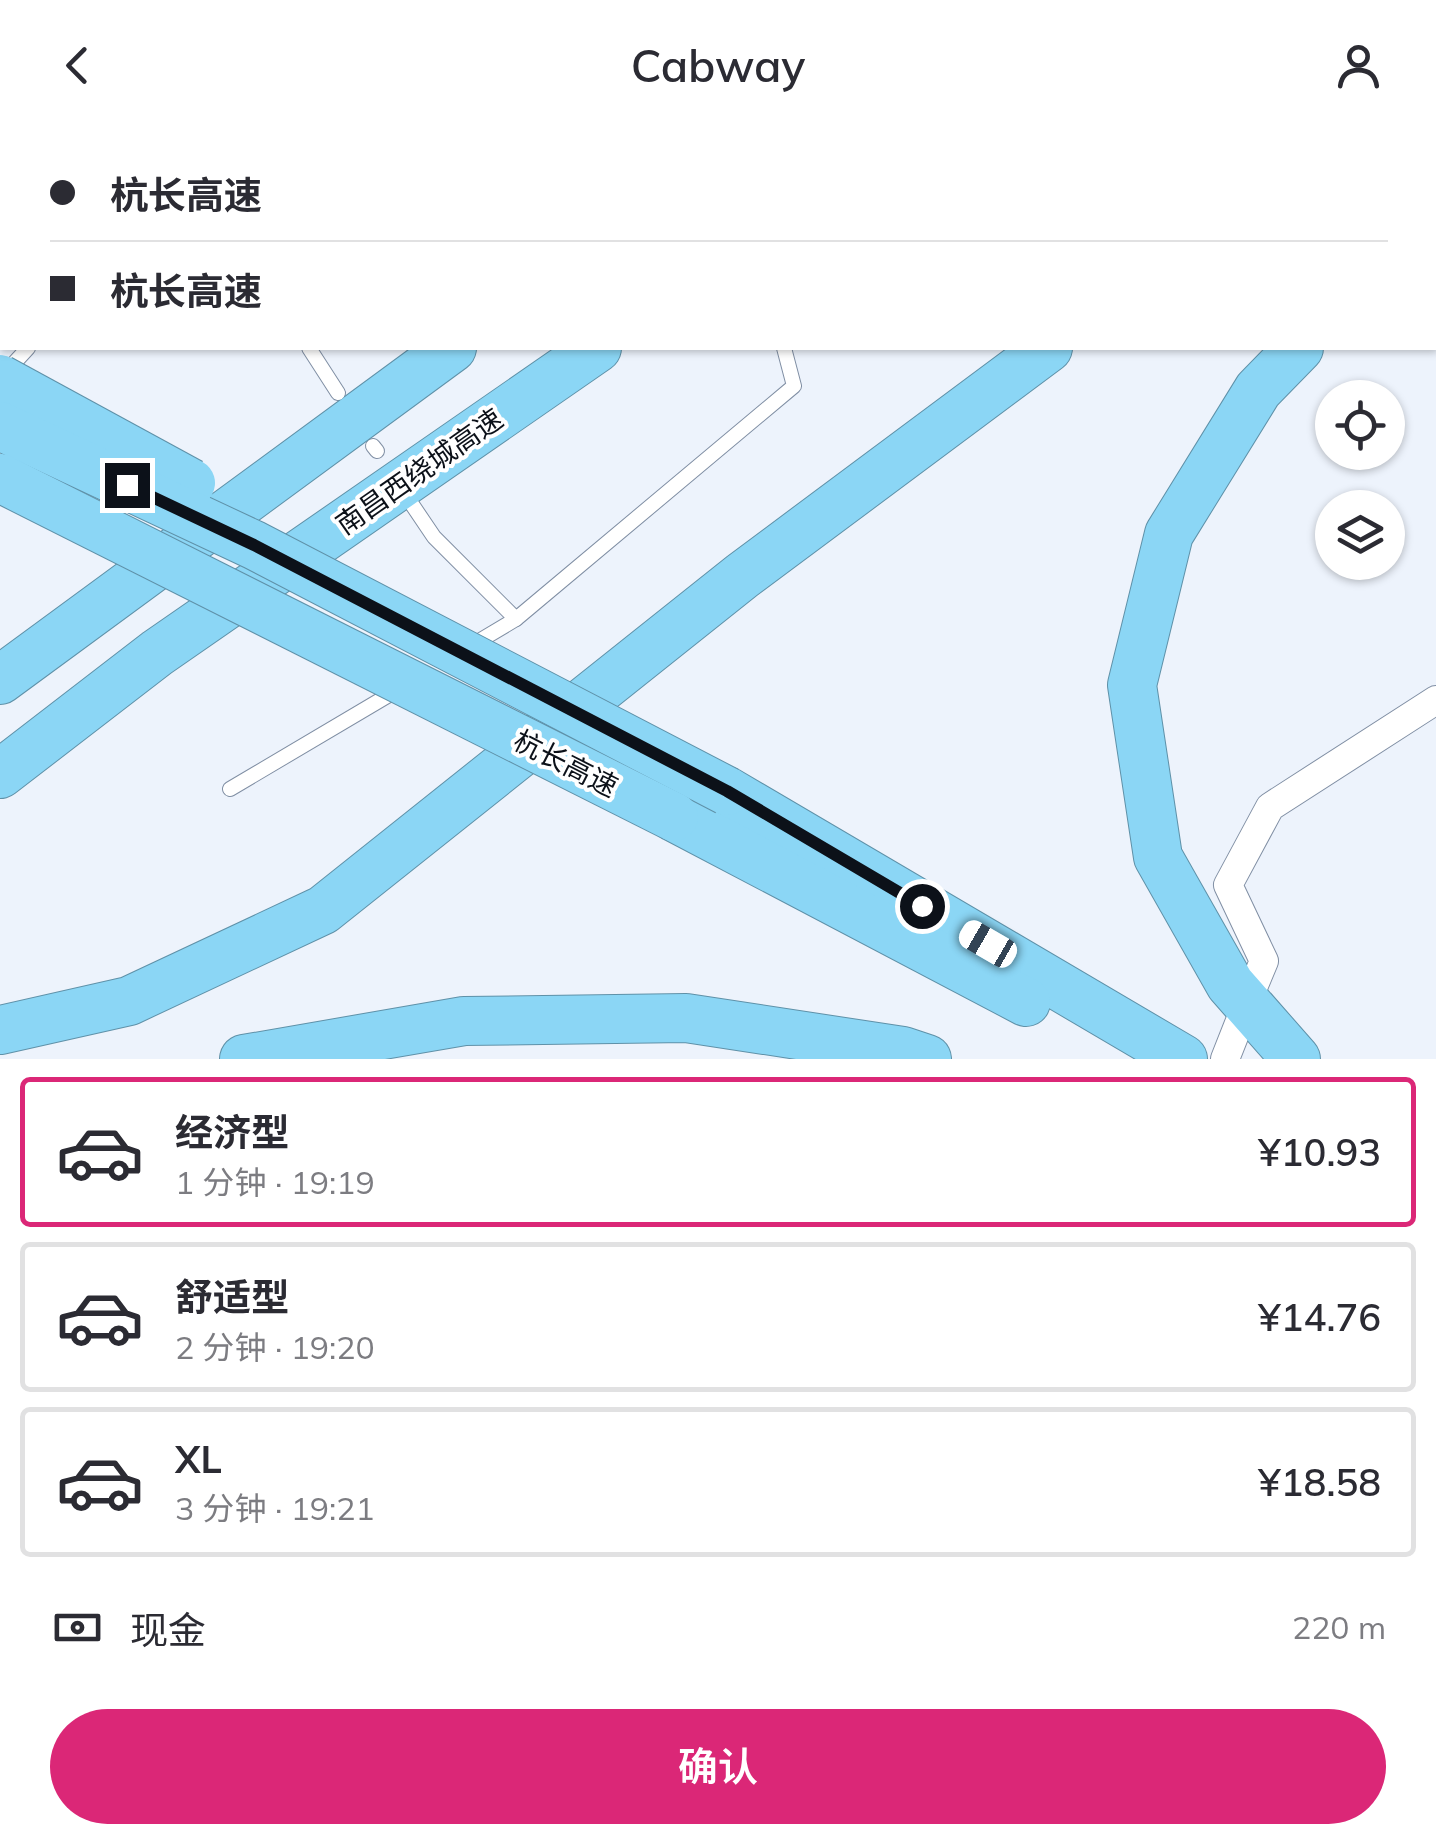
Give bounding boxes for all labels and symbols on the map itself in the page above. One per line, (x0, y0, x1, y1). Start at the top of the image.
street label: 南昌西绕城高速 (329, 400, 509, 542)
route end (105, 463, 150, 508)
street label: 杭长高速 (508, 722, 624, 804)
route start (900, 884, 945, 929)
car (955, 916, 1021, 972)

